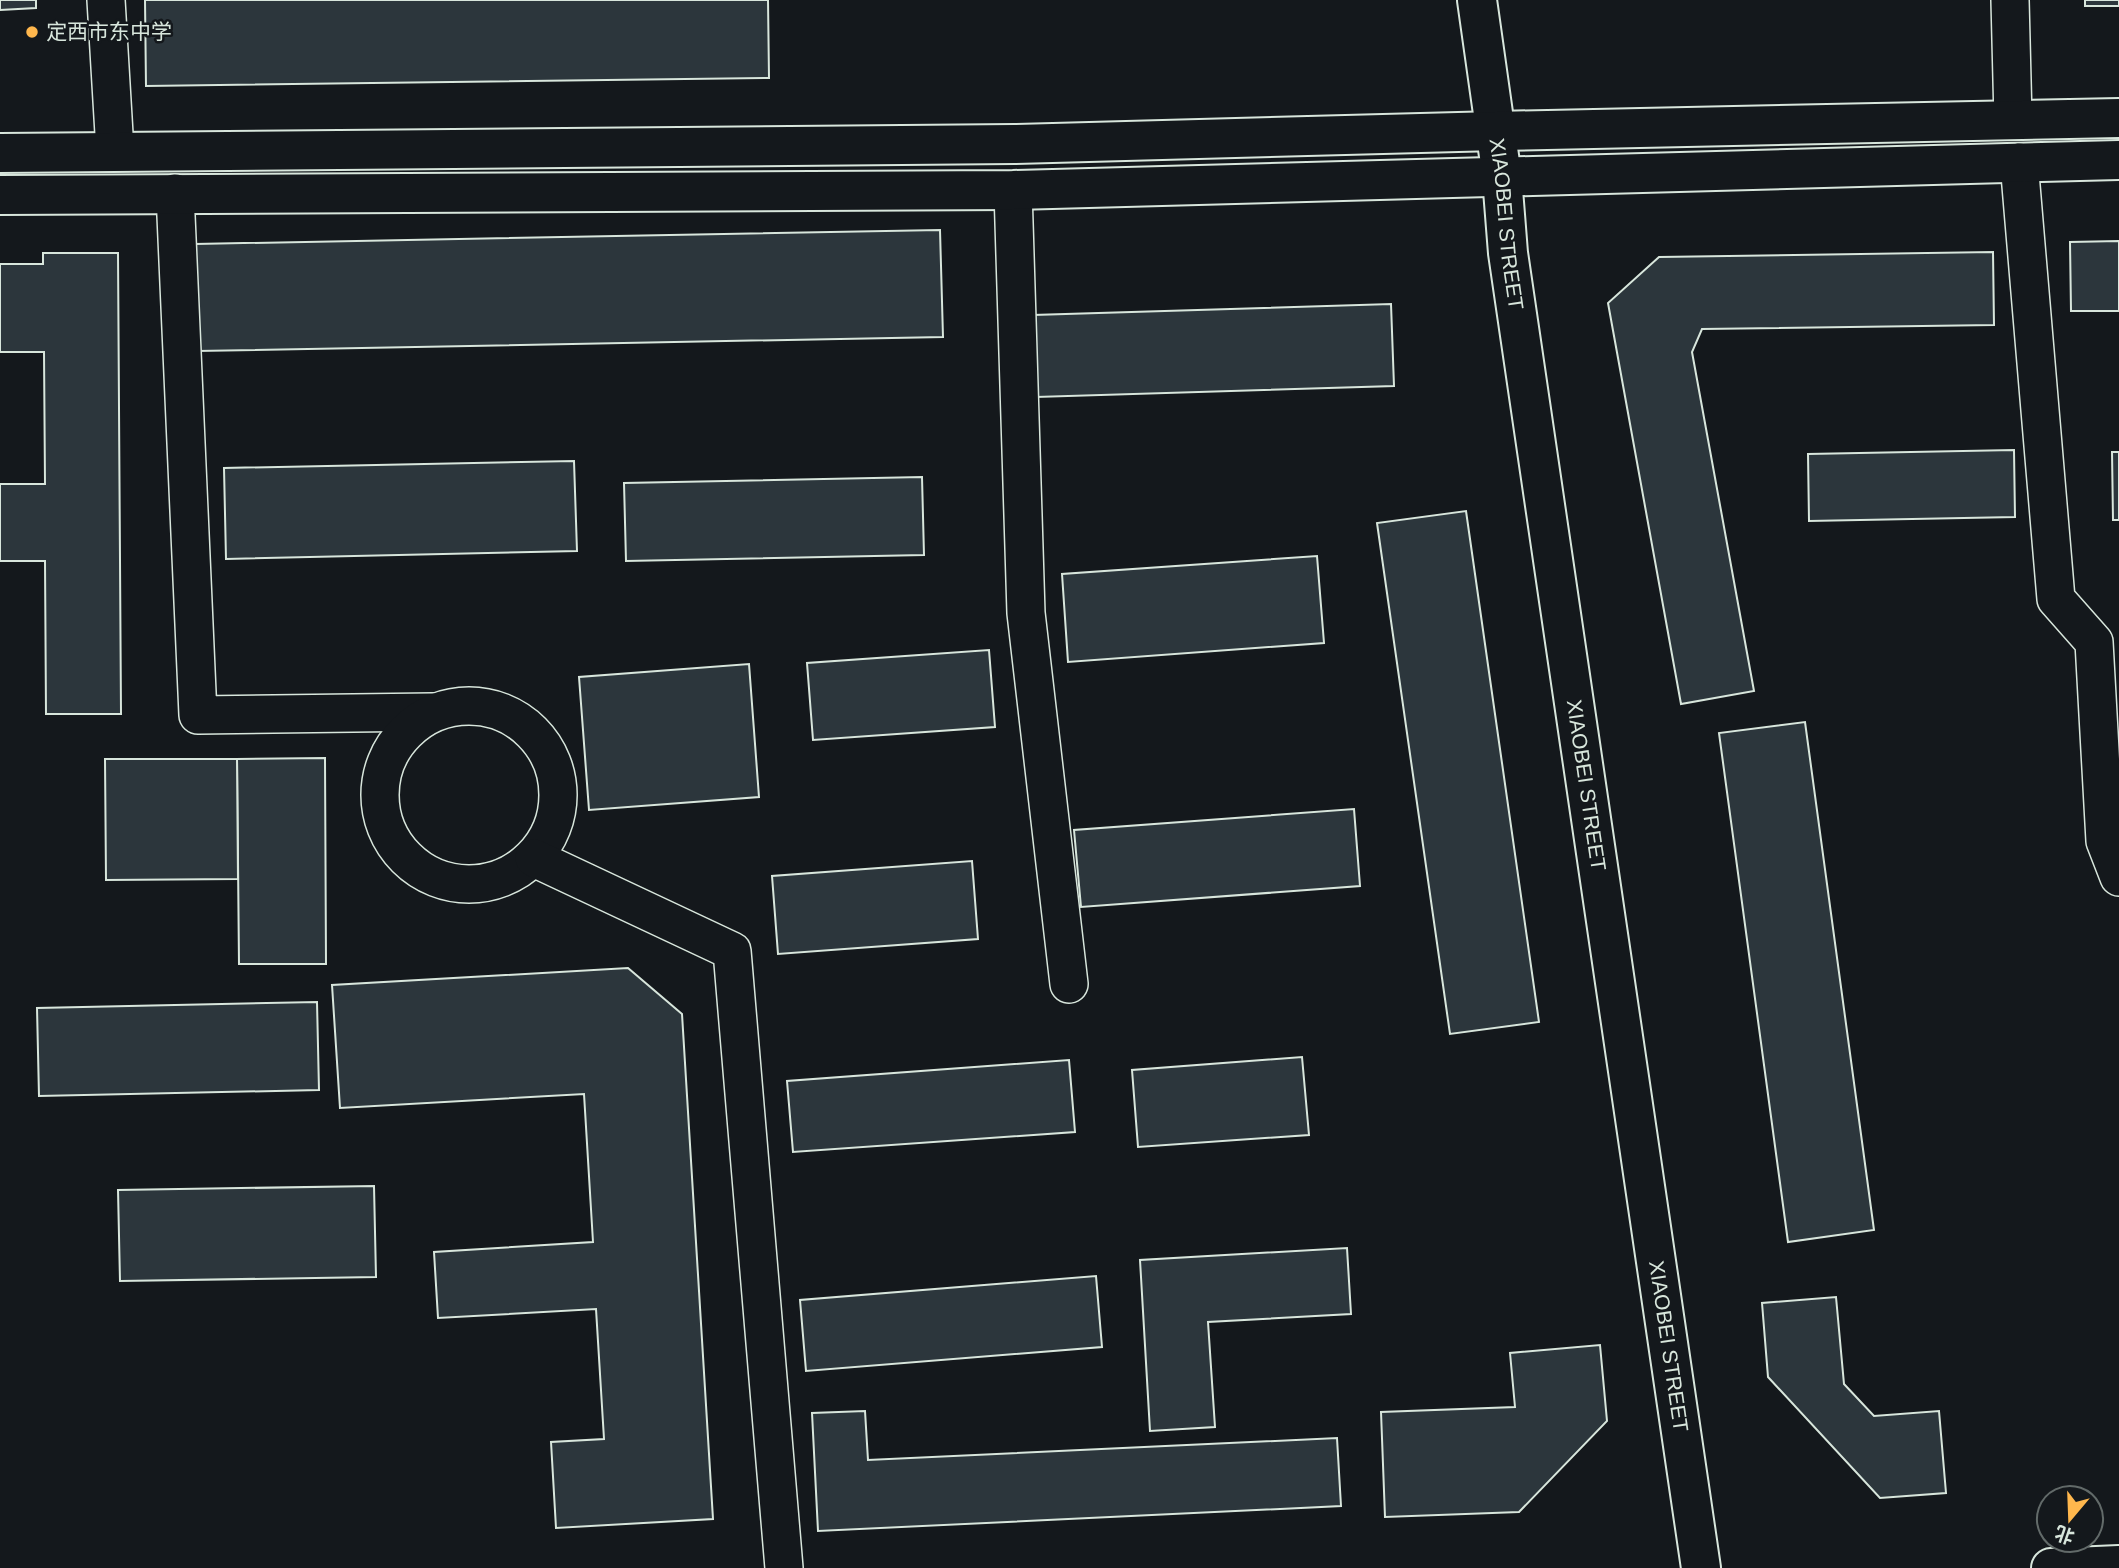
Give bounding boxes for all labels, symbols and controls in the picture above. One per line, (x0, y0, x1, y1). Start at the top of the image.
place label: 定西市东中学 (46, 20, 172, 43)
marker: 定西市东中学 (24, 24, 40, 40)
street label: XIAOBEI STREET (1486, 137, 1528, 312)
street label: XIAOBEI STREET (1563, 698, 1611, 873)
street label: XIAOBEI STREET (1645, 1259, 1693, 1434)
north arrow (2035, 1484, 2105, 1554)
text: 北 (2052, 1522, 2077, 1548)

